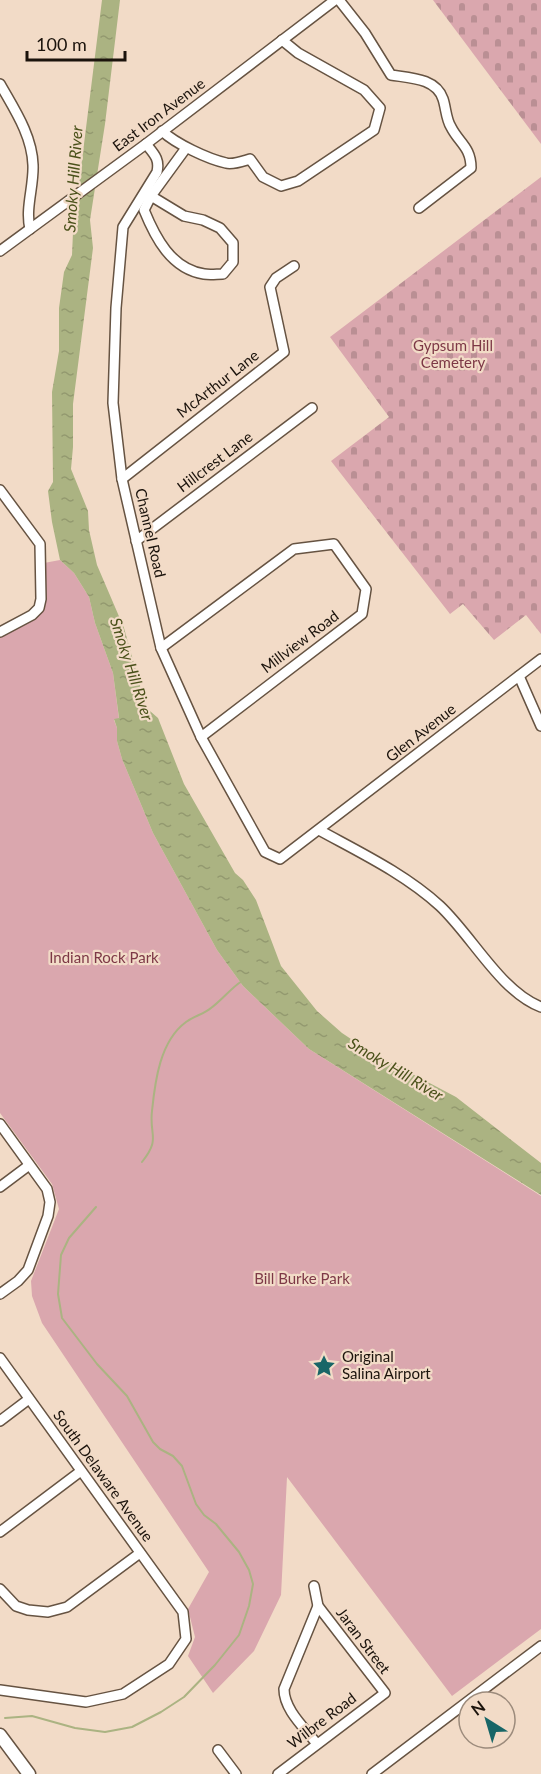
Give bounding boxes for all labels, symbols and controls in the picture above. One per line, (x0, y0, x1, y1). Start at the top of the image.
scale bar (27, 24, 124, 62)
text: 100 m (36, 33, 87, 55)
street label: East Iron Avenue (109, 74, 208, 155)
water label: Smoky Hill River (59, 124, 86, 233)
park label: Gypsum Hill Cemetery (413, 336, 493, 371)
street label: McArthur Lane (173, 346, 262, 421)
street label: Hillcrest Lane (173, 427, 256, 495)
street label: Channel Road (132, 486, 170, 579)
street label: Millview Road (257, 606, 342, 676)
water label: Smoky Hill River (107, 615, 158, 723)
street label: Glen Avenue (382, 699, 459, 765)
park label: Indian Rock Park (49, 948, 159, 966)
water label: Smoky Hill River (346, 1033, 447, 1105)
park label: Bill Burke Park (254, 1269, 350, 1287)
place label: Original Salina Airport (342, 1347, 431, 1382)
place icon: Original Salina Airport (311, 1353, 337, 1379)
street label: South Delaware Avenue (50, 1406, 158, 1545)
street label: Jaran Street (333, 1604, 395, 1677)
street label: Wilbre Road (284, 1689, 359, 1752)
north arrow (457, 1690, 517, 1750)
text: N (467, 1696, 488, 1719)

